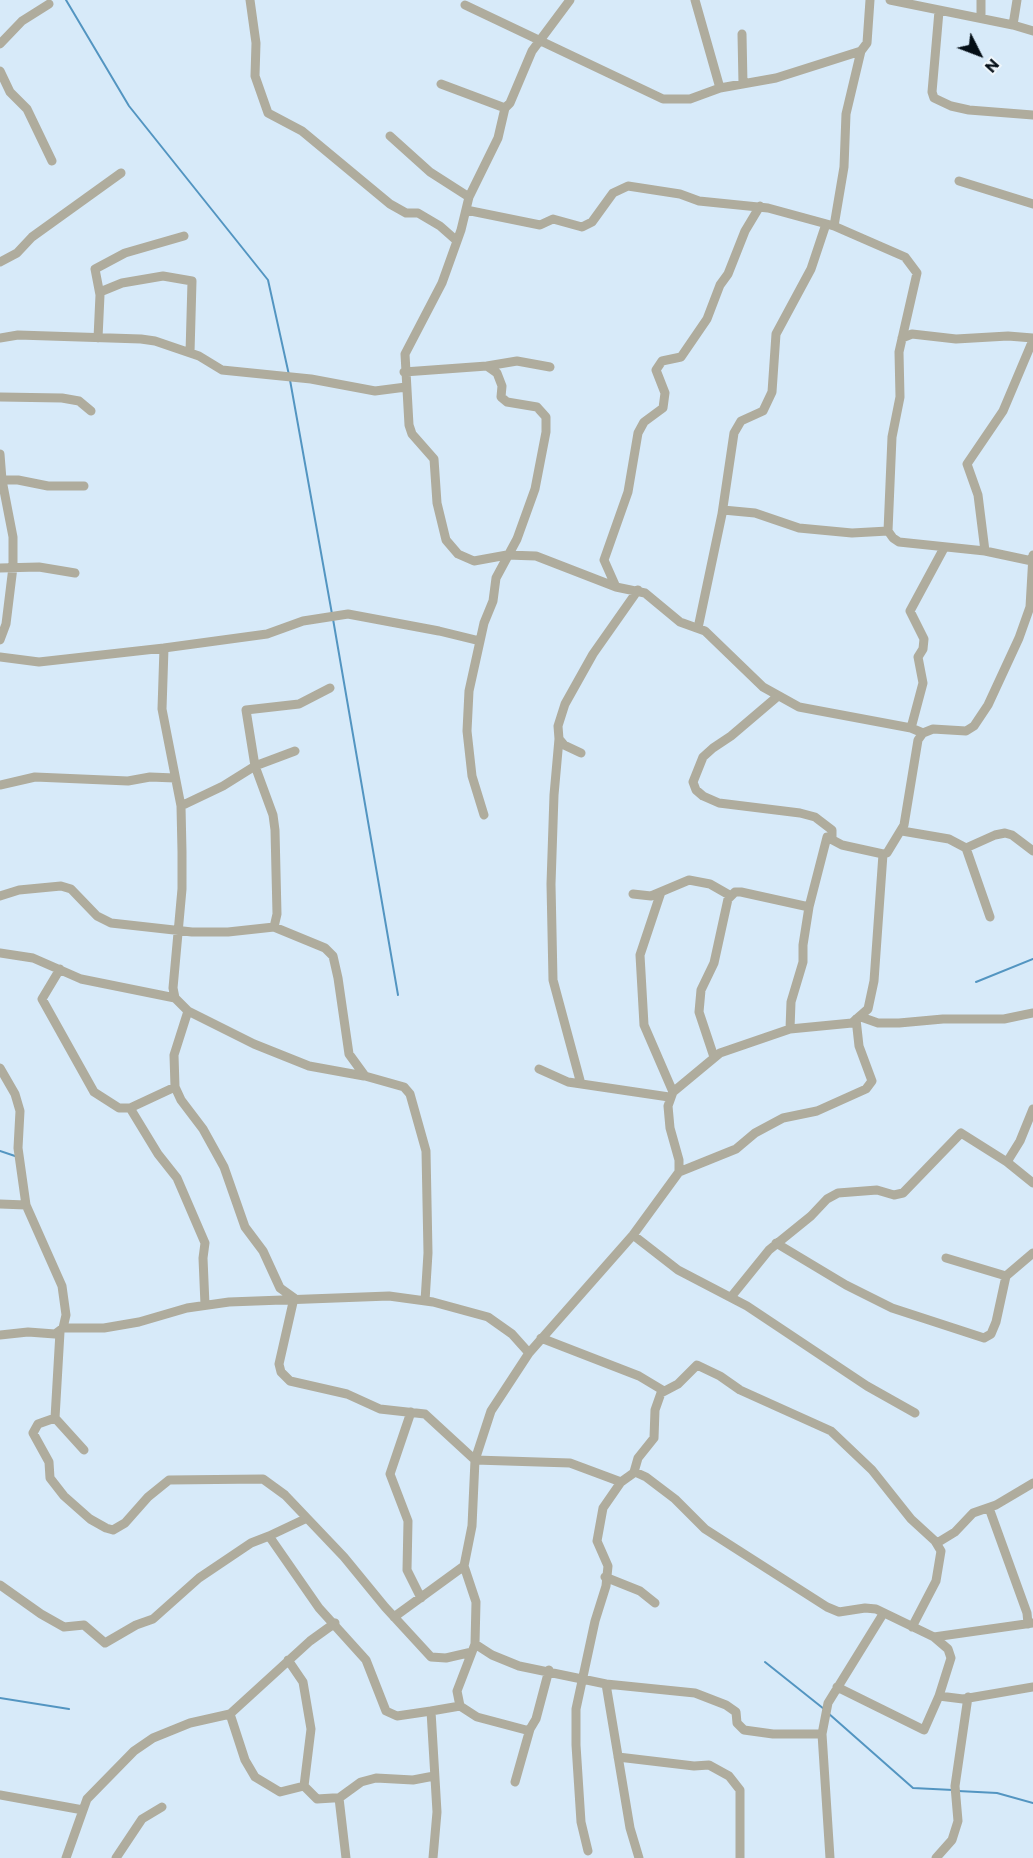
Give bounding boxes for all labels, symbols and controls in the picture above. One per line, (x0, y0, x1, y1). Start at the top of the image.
north arrow (949, 24, 1009, 84)
text: N (982, 56, 1004, 77)

